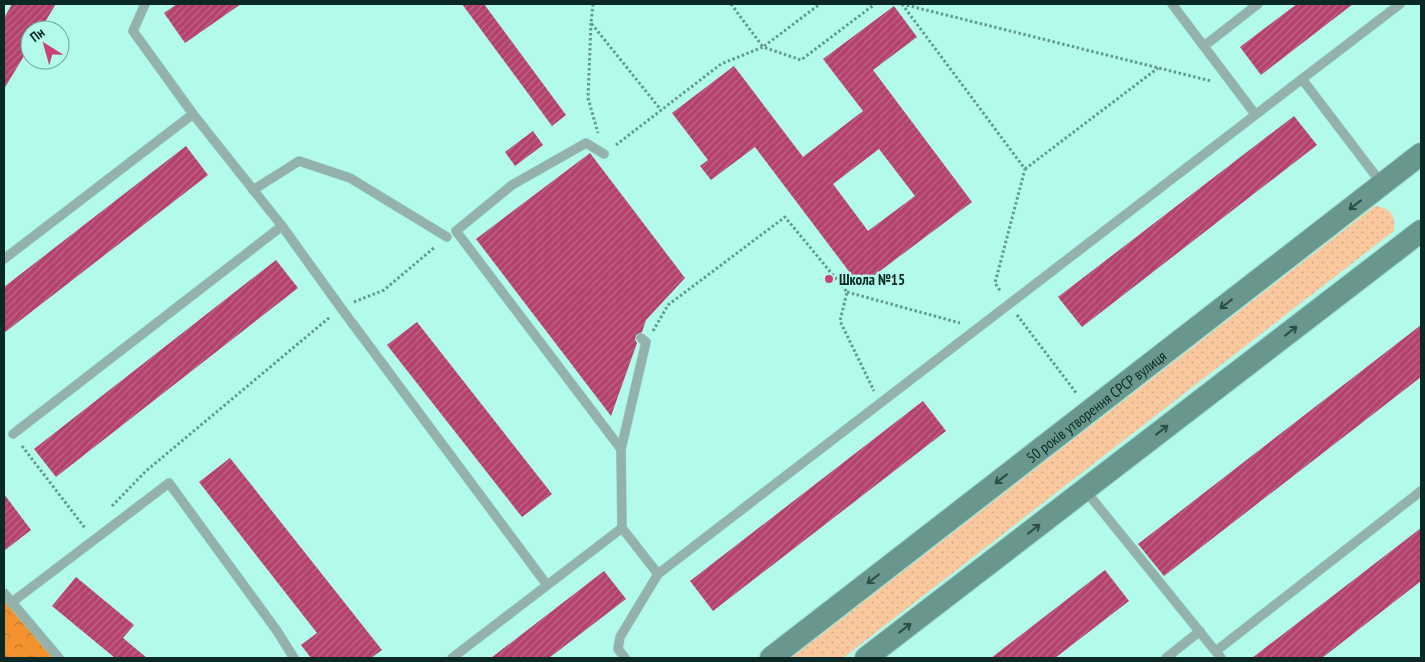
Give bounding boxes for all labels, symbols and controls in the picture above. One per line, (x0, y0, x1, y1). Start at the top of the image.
north arrow (20, 20, 70, 70)
text: Пн (26, 23, 48, 46)
one-way arrow (1348, 200, 1362, 210)
place label: Школа №15 (839, 270, 905, 289)
marker: Школа №15 (823, 273, 835, 285)
one-way arrow (1220, 299, 1233, 310)
one-way arrow (1284, 326, 1298, 336)
street label: 50 років утворення СРСР вулиця (1022, 346, 1170, 466)
one-way arrow (1155, 425, 1169, 435)
one-way arrow (994, 474, 1008, 484)
one-way arrow (1027, 524, 1040, 535)
one-way arrow (866, 574, 880, 584)
one-way arrow (898, 623, 911, 634)

